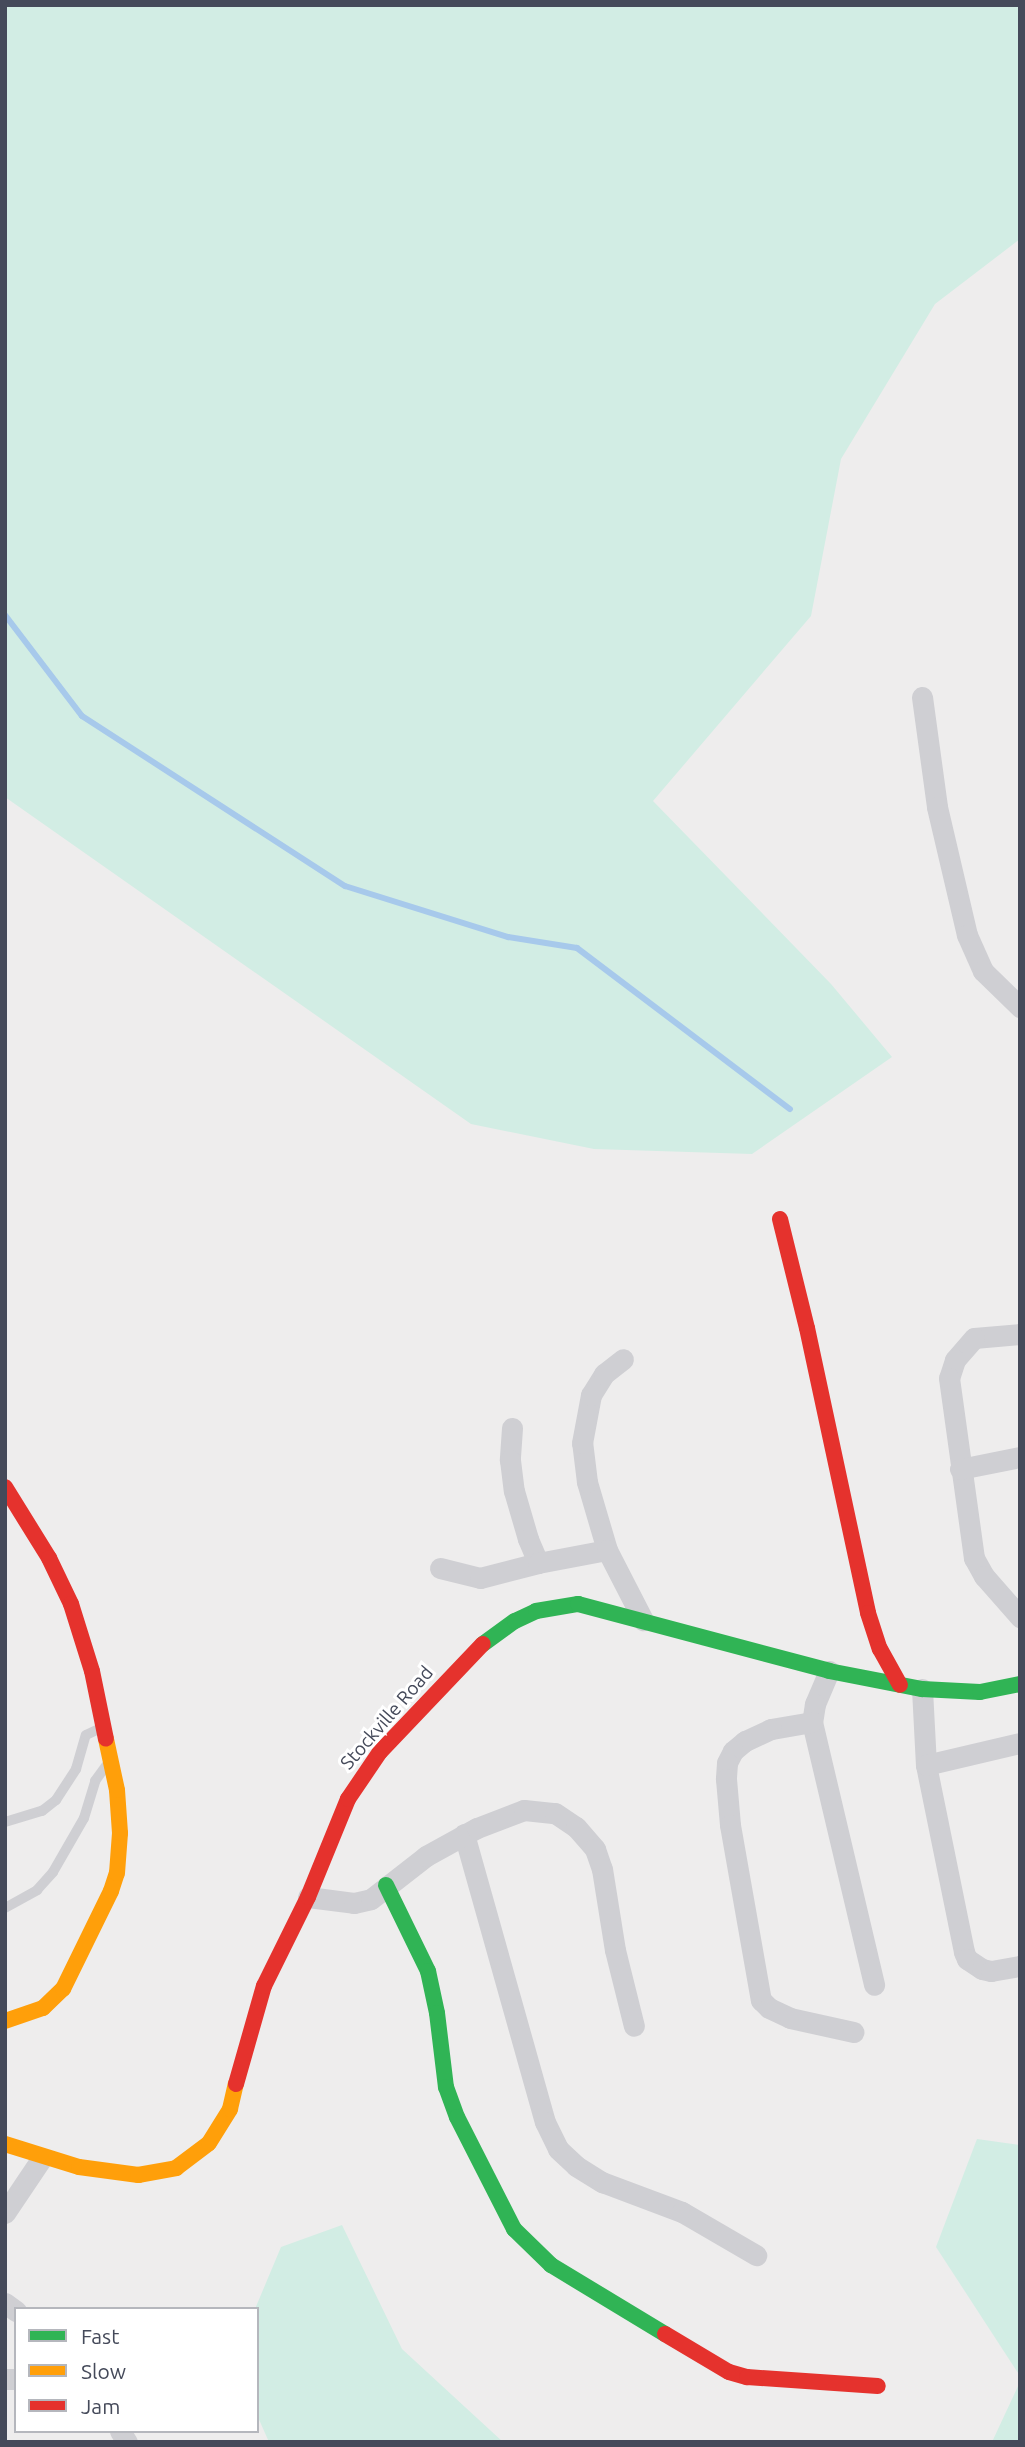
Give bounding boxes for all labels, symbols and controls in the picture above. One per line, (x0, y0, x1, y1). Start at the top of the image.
street label: Stockville Road (336, 1662, 438, 1774)
legend (14, 2307, 259, 2433)
text: Fast (81, 2324, 119, 2348)
text: Slow (81, 2359, 126, 2383)
text: Jam (81, 2394, 120, 2418)

